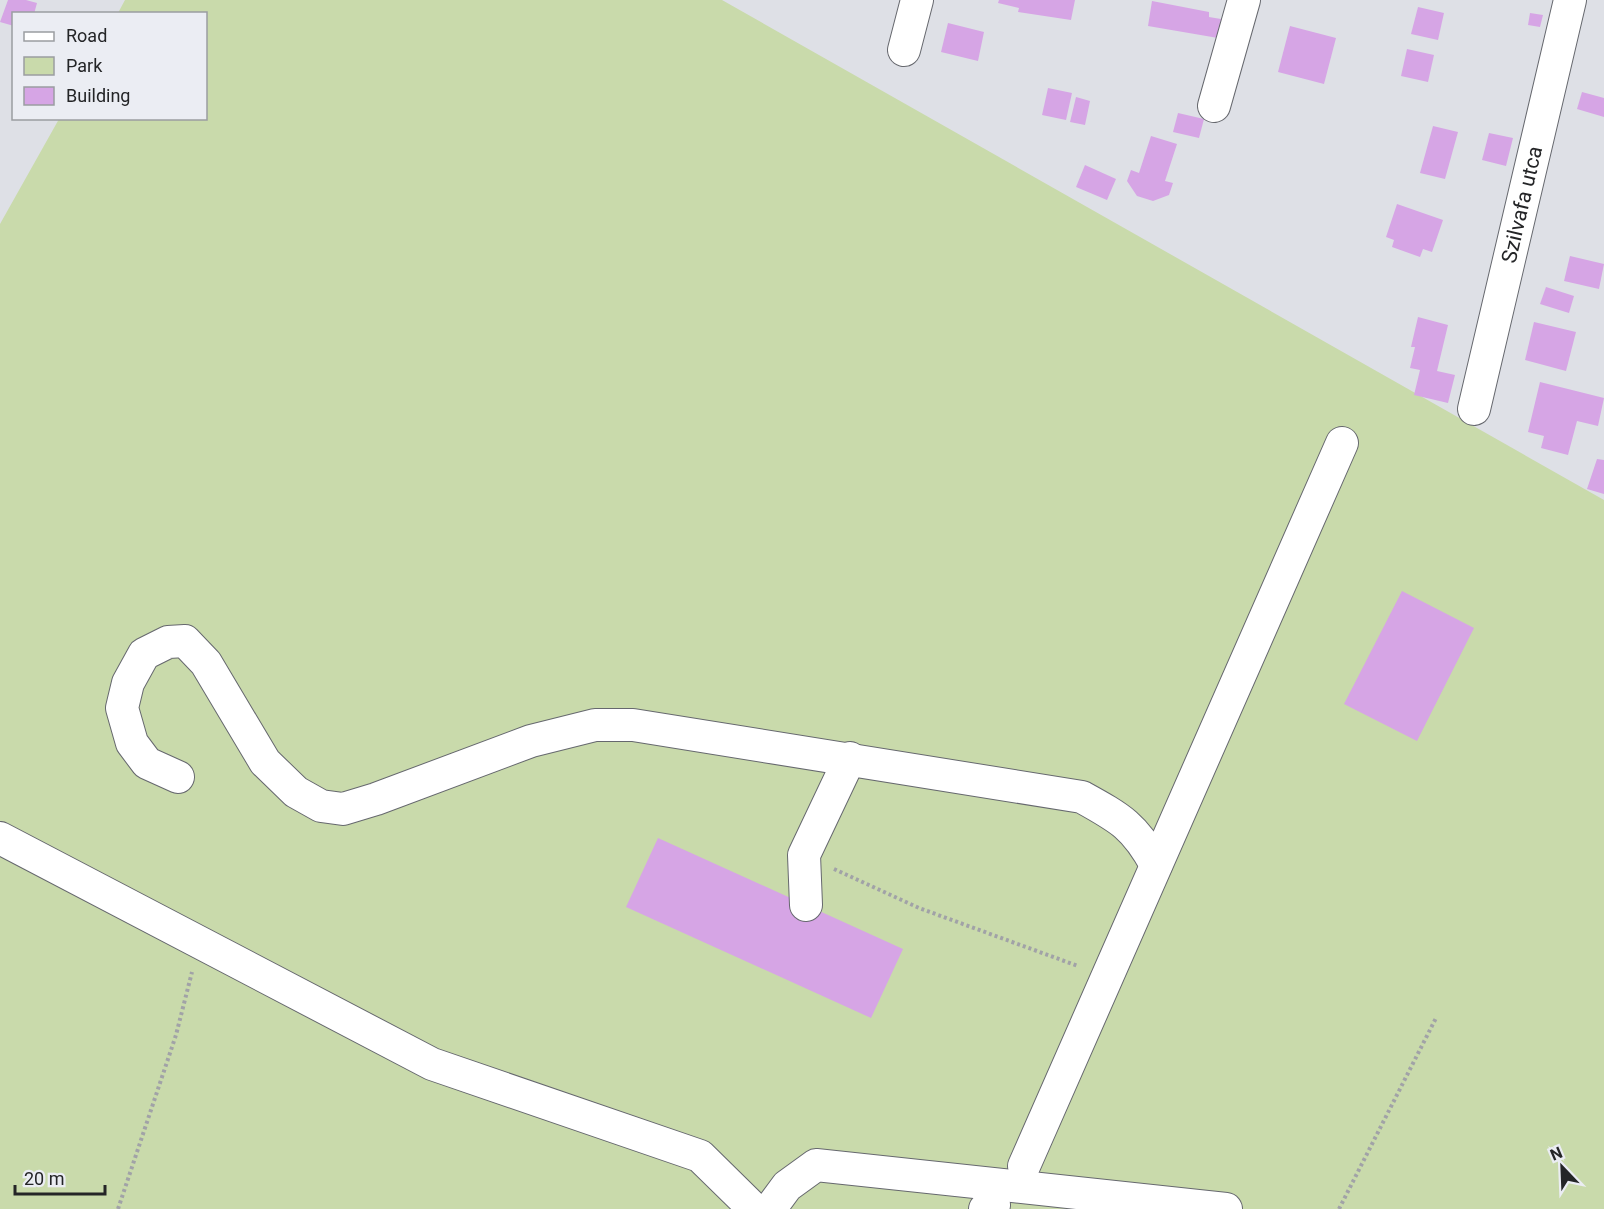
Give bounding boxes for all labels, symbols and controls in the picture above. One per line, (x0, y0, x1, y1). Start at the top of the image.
legend (12, 12, 207, 120)
text: Road (66, 25, 107, 46)
text: Park (66, 55, 103, 76)
text: Building (66, 85, 130, 106)
street label: Szilvafa utca (1497, 144, 1547, 265)
north arrow (1532, 1137, 1592, 1197)
text: N (1547, 1143, 1565, 1165)
scale bar (15, 1158, 105, 1196)
text: 20 m (24, 1168, 64, 1189)

